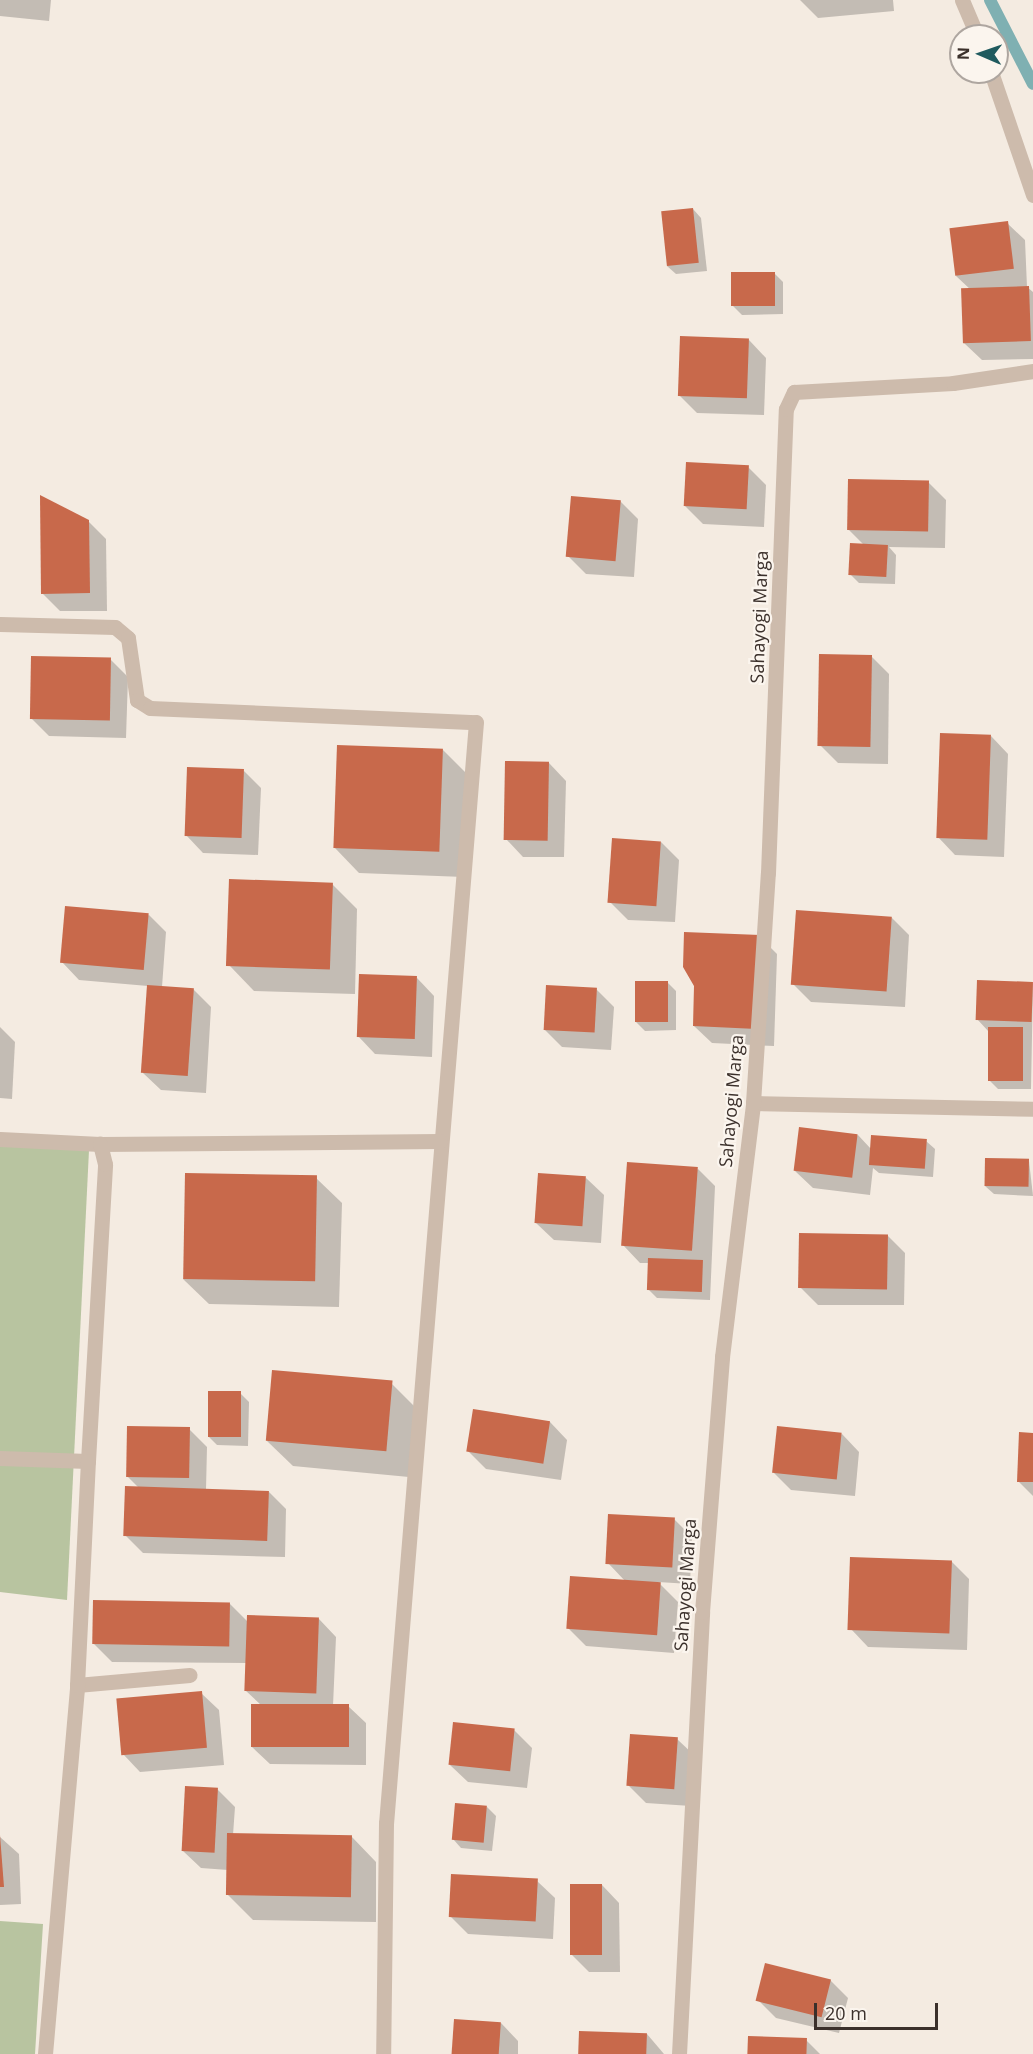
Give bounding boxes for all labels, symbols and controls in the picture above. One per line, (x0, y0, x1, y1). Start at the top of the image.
north arrow (949, 24, 1009, 84)
text: N (952, 47, 974, 60)
street label: Sahayogi Marga (746, 550, 772, 684)
street label: Sahayogi Marga (714, 1034, 748, 1168)
street label: Sahayogi Marga (670, 1518, 700, 1652)
scale bar (817, 1991, 942, 2029)
text: 20 m (825, 2001, 867, 2025)

